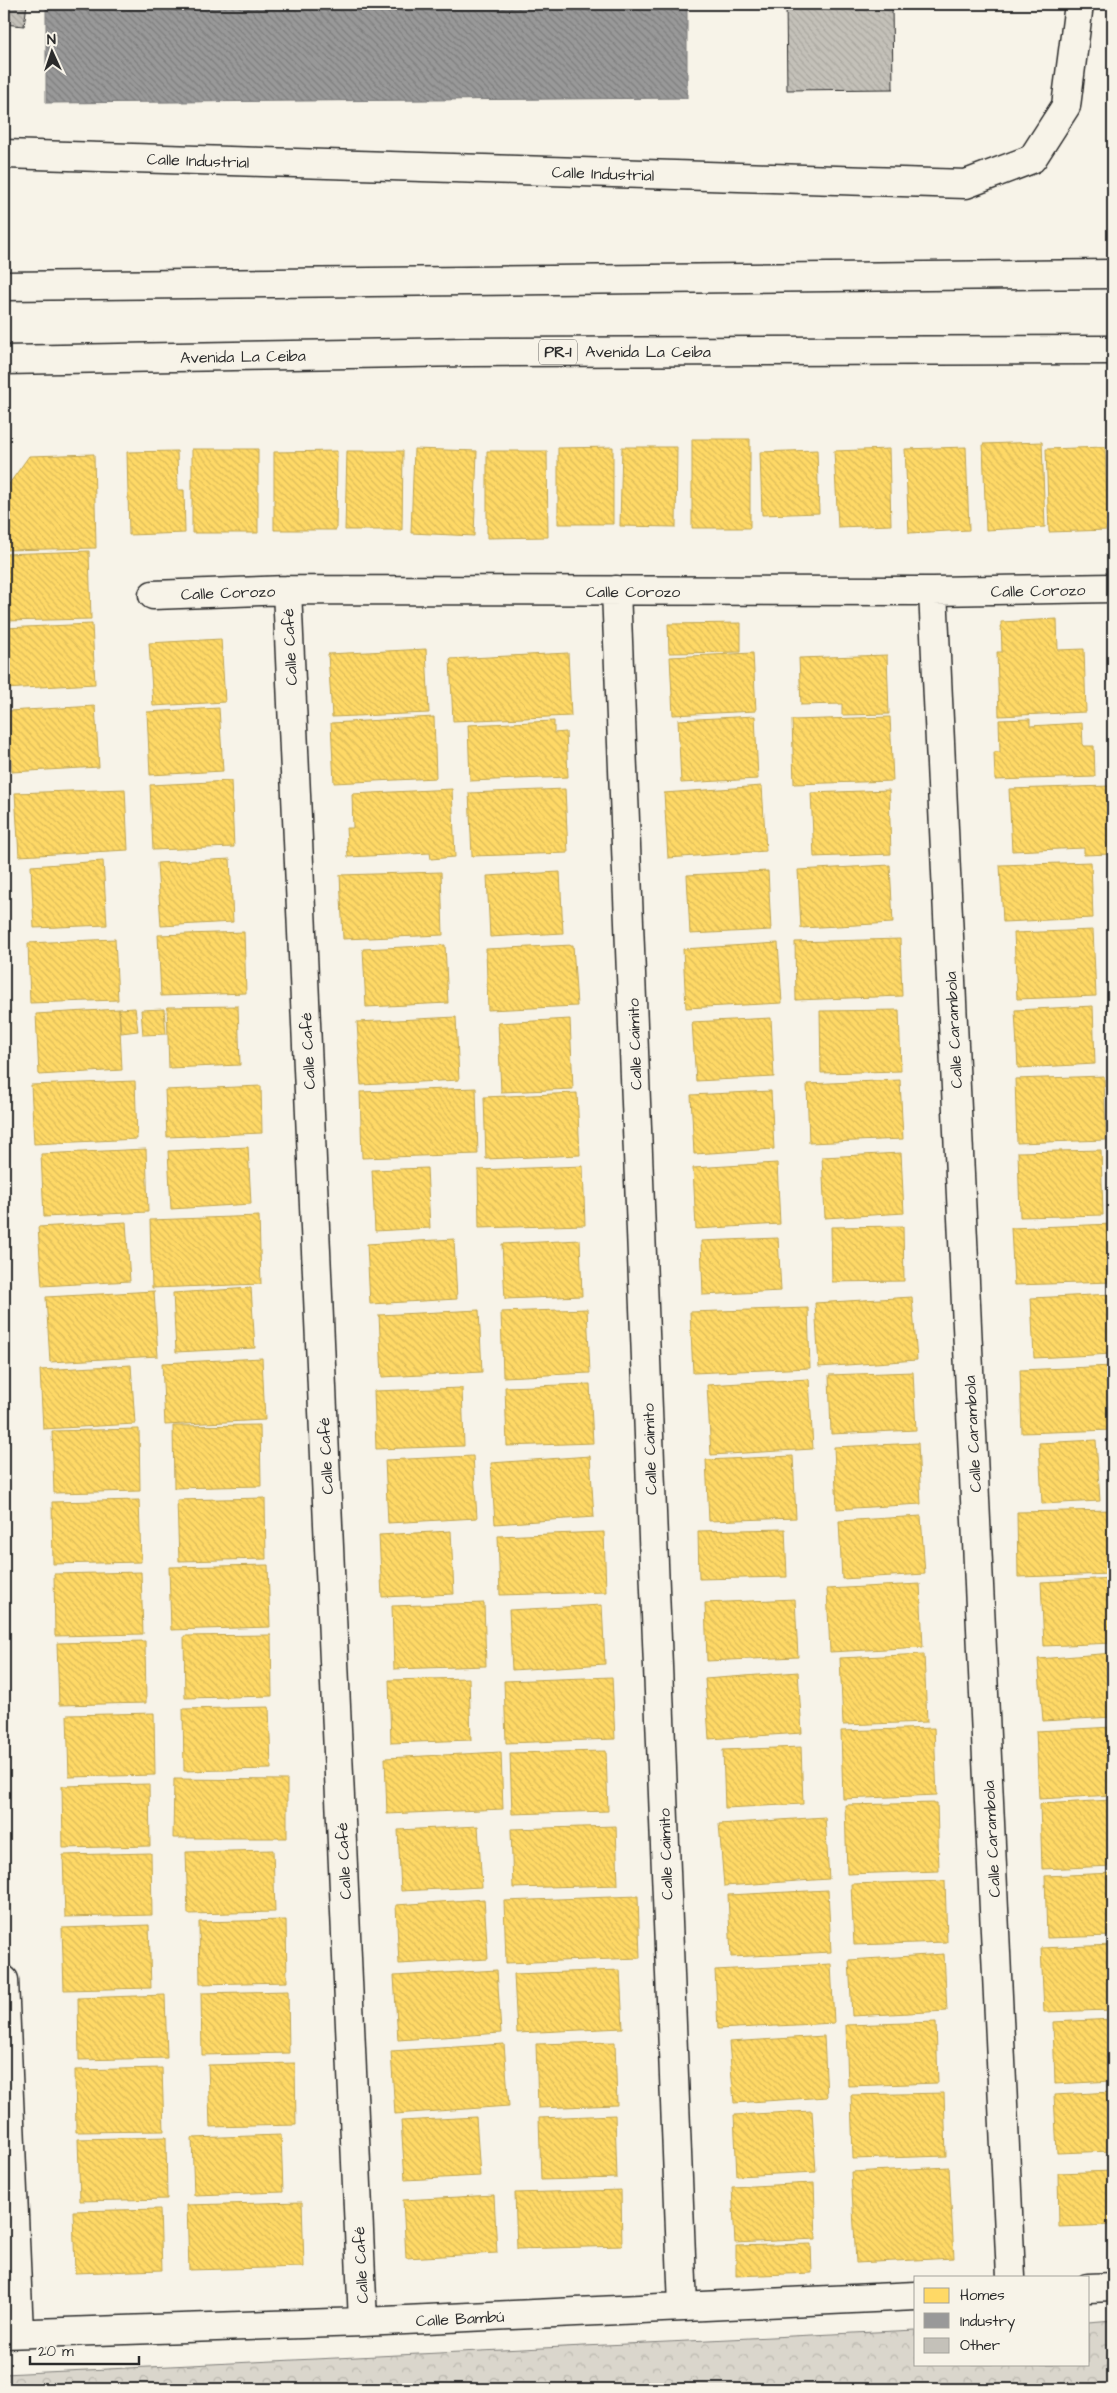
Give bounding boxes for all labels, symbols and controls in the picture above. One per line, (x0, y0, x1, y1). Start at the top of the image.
north arrow (28, 28, 78, 78)
text: N (46, 30, 56, 50)
street label: Calle Industrial (146, 148, 250, 174)
street label: Calle Industrial (551, 161, 655, 187)
road number: PR-1 (539, 340, 577, 364)
street label: Avenida La Ceiba (585, 341, 711, 363)
street label: Avenida La Ceiba (180, 345, 306, 369)
street label: Calle Corozo (991, 579, 1086, 603)
street label: Calle Corozo (180, 580, 276, 606)
street label: Calle Corozo (586, 581, 680, 603)
street label: Calle Café (277, 607, 303, 686)
street label: Calle Carambola (940, 971, 968, 1089)
street label: Calle Caimito (622, 998, 648, 1090)
street label: Calle Café (295, 1011, 321, 1090)
street label: Calle Carambola (959, 1375, 987, 1493)
street label: Calle Caimito (637, 1403, 663, 1495)
street label: Calle Café (313, 1416, 339, 1495)
street label: Calle Carambola (978, 1780, 1006, 1898)
street label: Calle Caimito (653, 1808, 679, 1900)
street label: Calle Café (331, 1821, 357, 1900)
street label: Calle Café (348, 2225, 374, 2304)
legend (914, 2276, 1090, 2366)
text: Homes (960, 2285, 1005, 2306)
street label: Calle Bambú (415, 2306, 505, 2332)
text: Industry (960, 2311, 1015, 2333)
scale bar (30, 2333, 139, 2365)
text: Other (960, 2335, 1000, 2356)
text: 20 m (38, 2341, 74, 2362)

